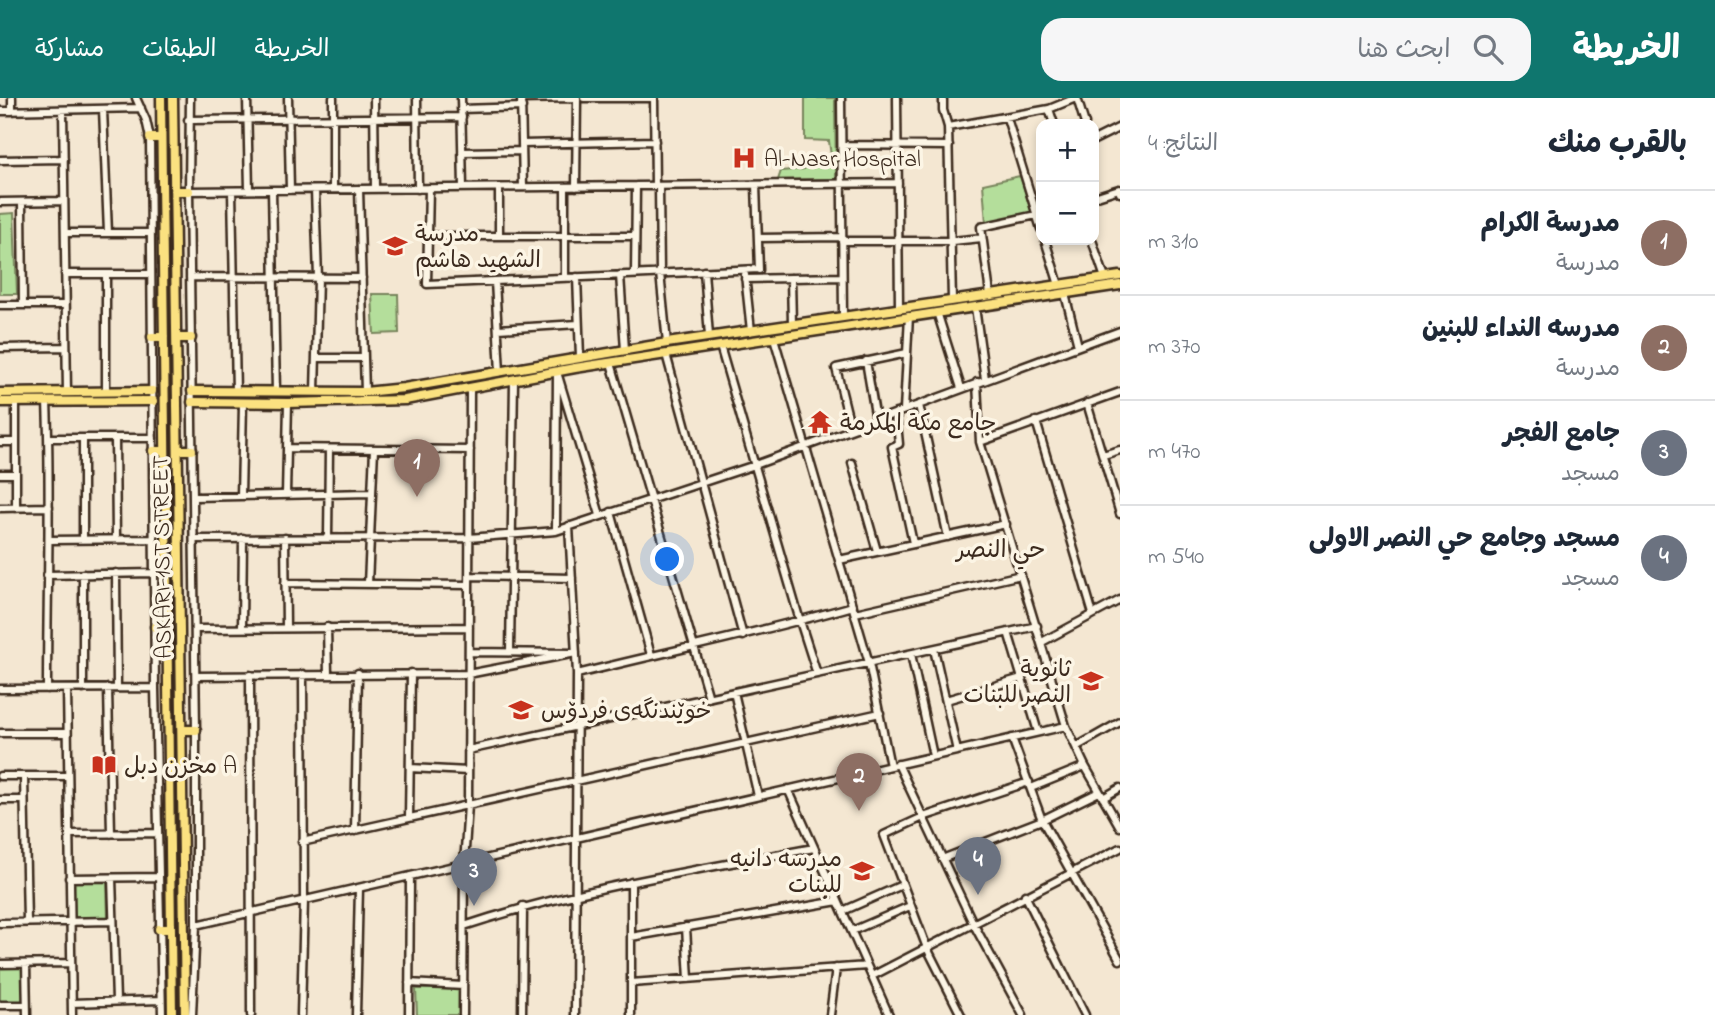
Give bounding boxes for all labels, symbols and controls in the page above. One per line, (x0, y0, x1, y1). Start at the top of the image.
search box (1041, 18, 1531, 81)
text: الخريطة (1573, 26, 1680, 74)
icon: search (1469, 30, 1507, 68)
text: ابحث هنا (1357, 32, 1451, 70)
text: مشاركة (35, 33, 104, 68)
text: الطبقات (142, 33, 217, 68)
text: الخريطة (255, 33, 329, 68)
map controls (1036, 119, 1099, 245)
button: + (1036, 119, 1099, 182)
text: بالقرب منك (1548, 123, 1687, 167)
text: النتائج: 4 (1148, 128, 1218, 161)
hospital icon: Al-Nasr Hospital (730, 144, 758, 172)
place label: Al-Nasr Hospital (764, 144, 921, 177)
button: − (1036, 182, 1099, 245)
text: مدرسة الكرام (1481, 206, 1620, 244)
place label: مدرسة الشهيد هاشم (415, 219, 541, 278)
text: 310 m (1148, 226, 1198, 259)
text: 1 (1660, 226, 1668, 259)
school or university icon: مدرسة الشهيد هاشم (381, 232, 409, 260)
text: مدرسة (1556, 248, 1620, 281)
text: مدرسه النداء للبنين (1422, 311, 1620, 349)
text: 370 m (1148, 331, 1201, 364)
text: 2 (1658, 331, 1670, 364)
text: مدرسة (1556, 353, 1620, 386)
temple icon: جامع مكة المكرمة (806, 408, 834, 436)
place label: جامع مكة المكرمة (840, 408, 996, 441)
text: جامع الفجر (1503, 416, 1620, 454)
text: 470 m (1148, 436, 1201, 469)
text: 3 (1659, 436, 1669, 469)
pin: 1 (394, 439, 440, 497)
street label: ASKARI-1ST STREET (145, 455, 182, 659)
text: مسجد (1561, 458, 1620, 491)
text: مسجد وجامع حي النصر الاولى (1309, 521, 1620, 559)
district label: حي النصر (954, 534, 1046, 570)
text: 540 m (1148, 541, 1204, 574)
text: 4 (1659, 541, 1669, 574)
your location (650, 542, 684, 576)
text: مسجد (1561, 563, 1620, 596)
place label: ثانوية النصر للبنات (963, 654, 1072, 713)
school or university icon: ثانوية النصر للبنات (1077, 667, 1105, 695)
school or university icon: خوێندنگەی فردۆس (507, 696, 535, 724)
place label: خوێندنگەی فردۆس (541, 696, 711, 729)
library icon: مخزن دبل A (90, 751, 118, 779)
place label: مخزن دبل A (124, 751, 237, 784)
pin: 2 (836, 753, 882, 811)
pin: 4 (955, 837, 1001, 895)
place label: مدرسه دانيه للبنات (730, 844, 842, 903)
pin: 3 (451, 848, 497, 906)
school or university icon: مدرسه دانيه للبنات (848, 857, 876, 885)

